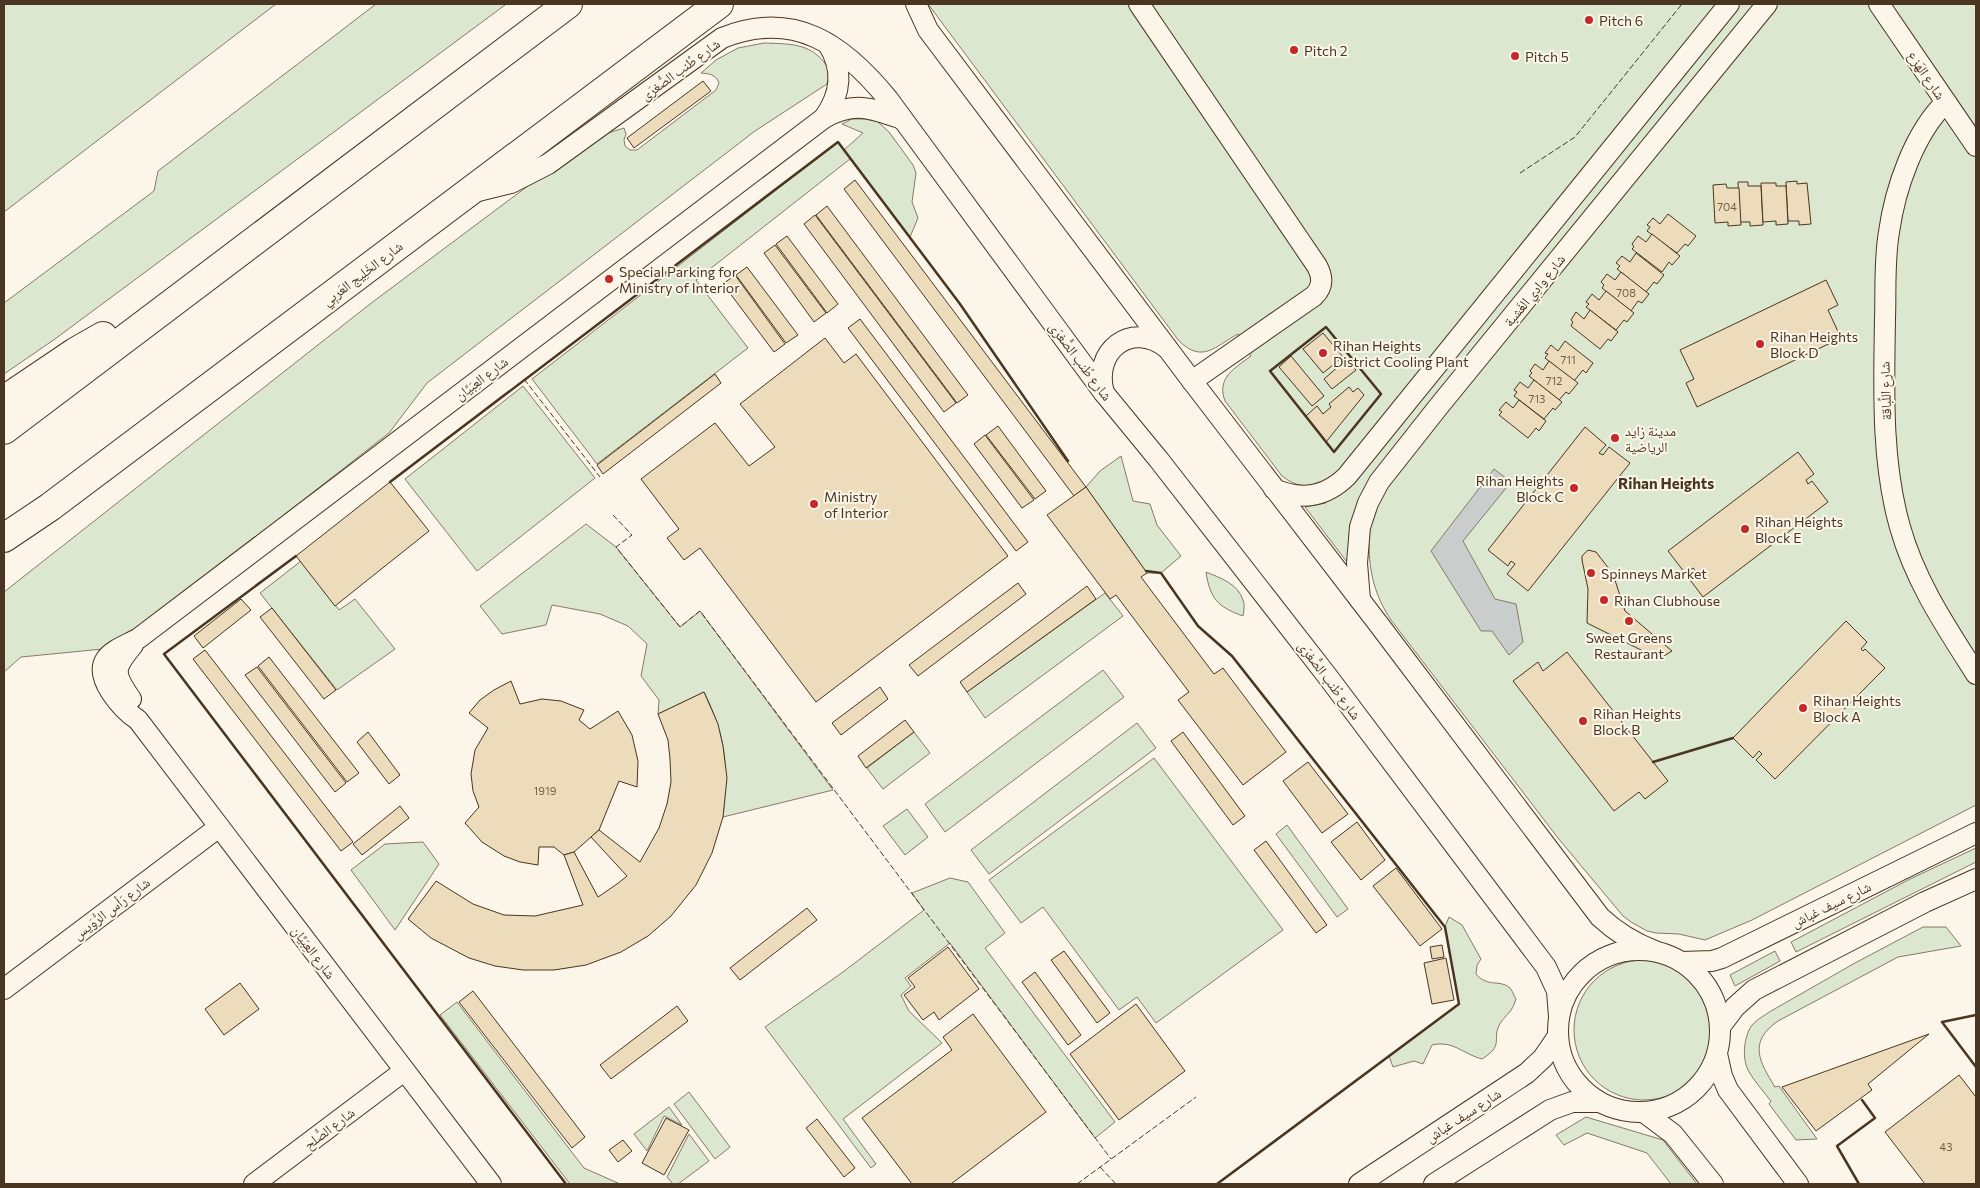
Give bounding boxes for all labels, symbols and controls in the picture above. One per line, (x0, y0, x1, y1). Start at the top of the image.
place label: Pitch 6 (1599, 12, 1643, 29)
marker: Pitch 6 (1583, 14, 1595, 26)
street label: شارع طُنب الصُّغرَى (637, 34, 724, 105)
place label: Pitch 2 (1304, 42, 1348, 59)
marker: Pitch 2 (1288, 44, 1300, 56)
street label: شارع الهَزع (1903, 47, 1949, 104)
place label: Pitch 5 (1525, 48, 1569, 65)
marker: Pitch 5 (1509, 50, 1521, 62)
house number: 704 (1717, 200, 1737, 213)
street label: شارع الخَلِيج العَربِي (318, 237, 408, 312)
street label: شارع وادِي الغَشبة (1500, 250, 1571, 332)
place label: Special Parking for Ministry of Interior (619, 263, 740, 296)
marker: Special Parking for Ministry of Interior (603, 273, 615, 285)
house number: 708 (1616, 286, 1636, 299)
street label: شارع طُنب الصُّغرَى (1044, 318, 1116, 405)
place label: Rihan Heights Block D (1770, 328, 1858, 361)
place label: Rihan Heights District Cooling Plant (1333, 337, 1469, 370)
marker: Rihan Heights Block D (1754, 338, 1766, 350)
marker: Rihan Heights District Cooling Plant (1317, 347, 1329, 359)
street label: شارع العِبَيَّان (451, 352, 512, 405)
house number: 711 (1560, 353, 1576, 366)
street label: شارع اللَّباقة (1875, 361, 1897, 421)
house number: 712 (1546, 374, 1562, 387)
house number: 713 (1529, 392, 1545, 405)
place label: مدينة زايد الرياضية (1625, 422, 1676, 456)
marker: مدينة زايد الرياضية (1609, 432, 1621, 444)
place label: Rihan Heights Block C (1476, 472, 1564, 505)
district label: Rihan Heights (1618, 474, 1714, 492)
marker: Rihan Heights Block C (1568, 482, 1580, 494)
place label: Ministry of Interior (824, 488, 889, 521)
marker: Ministry of Interior (808, 498, 820, 510)
place label: Rihan Heights Block E (1755, 513, 1843, 546)
marker: Rihan Heights Block E (1739, 523, 1751, 535)
place label: Spinneys Market (1601, 565, 1707, 582)
marker: Spinneys Market (1585, 567, 1597, 579)
place label: Rihan Clubhouse (1614, 592, 1720, 609)
marker: Rihan Clubhouse (1598, 594, 1610, 606)
marker: Sweet Greens Restaurant (1623, 615, 1635, 627)
place label: Sweet Greens Restaurant (1586, 629, 1672, 662)
street label: شارع طُنب الصُّغرَى (1293, 637, 1365, 724)
place label: Rihan Heights Block A (1813, 692, 1901, 725)
marker: Rihan Heights Block A (1797, 702, 1809, 714)
place label: Rihan Heights Block B (1593, 705, 1681, 738)
marker: Rihan Heights Block B (1577, 715, 1589, 727)
house number: 1919 (534, 784, 557, 797)
street label: شارع رَأس الرُّوَيس (69, 873, 154, 944)
street label: شارع سيف غباش (1788, 877, 1875, 932)
street label: شارع العِبَيَّان (287, 922, 340, 983)
street label: شارع سيف غباش (1422, 1084, 1505, 1147)
street label: شارع الصُّلح (300, 1103, 359, 1154)
house number: 43 (1940, 1140, 1952, 1153)

